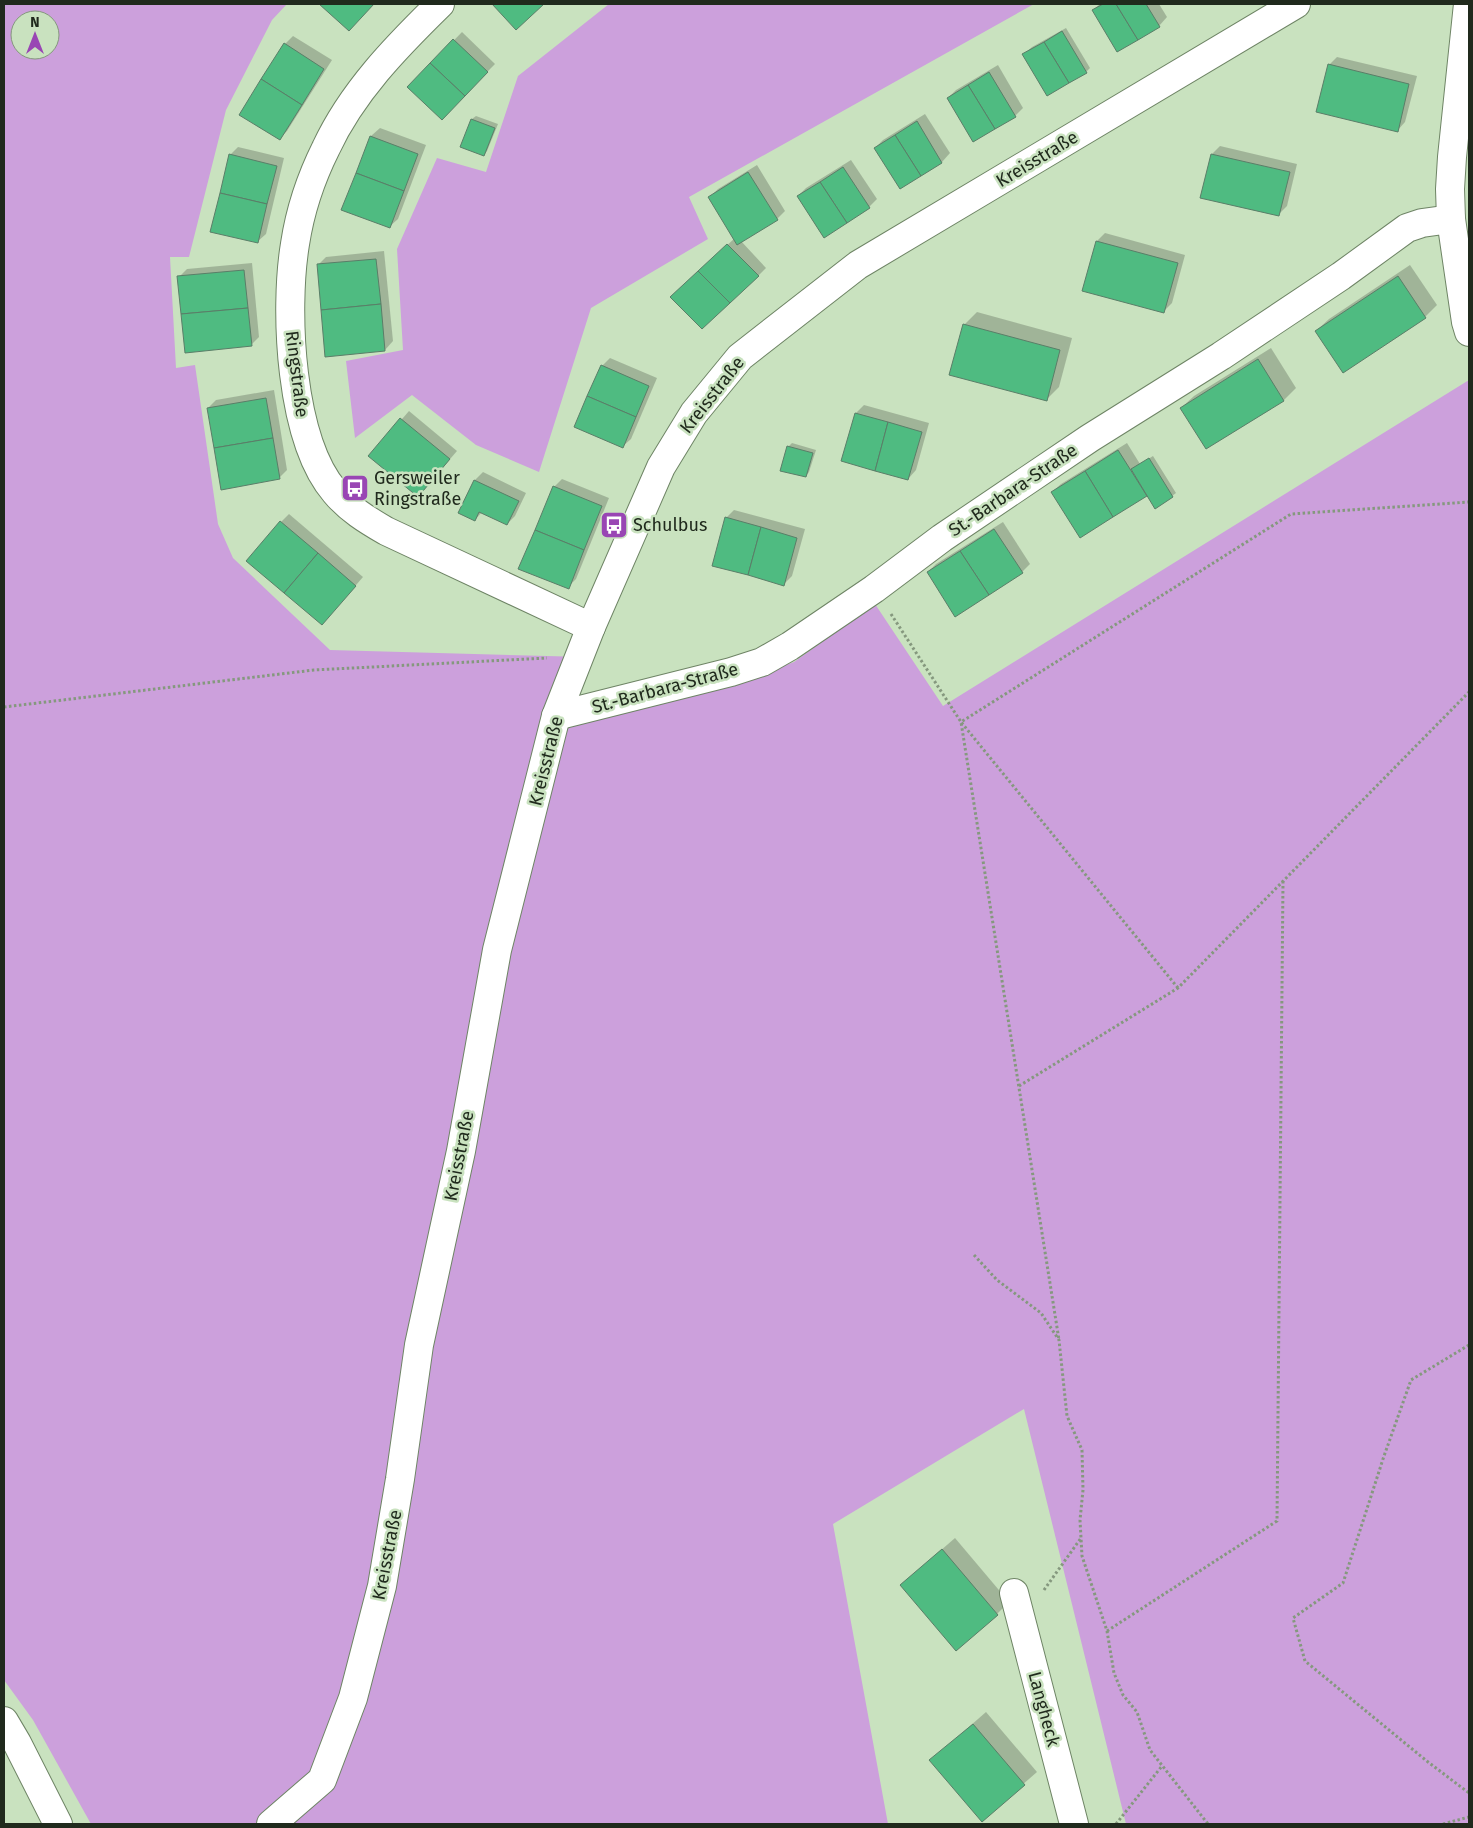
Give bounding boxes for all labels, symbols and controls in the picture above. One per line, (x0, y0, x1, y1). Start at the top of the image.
north arrow (10, 10, 60, 60)
text: N (30, 14, 40, 31)
street label: Kreisstraße (992, 126, 1082, 192)
street label: Ringstraße (281, 329, 313, 419)
street label: Kreisstraße (675, 352, 749, 438)
street label: St.-Barbara-Straße (944, 439, 1082, 541)
place label: Gersweiler Ringstraße (374, 467, 461, 510)
bus stop icon: Gersweiler Ringstraße (340, 473, 370, 503)
bus stop icon: Schulbus (599, 510, 629, 540)
place label: Schulbus (633, 514, 707, 536)
street label: St.-Barbara-Straße (590, 658, 740, 718)
street label: Kreisstraße (524, 714, 568, 808)
street label: Kreisstraße (439, 1109, 479, 1203)
street label: Kreisstraße (367, 1508, 407, 1602)
street label: Langheck (1023, 1669, 1065, 1750)

